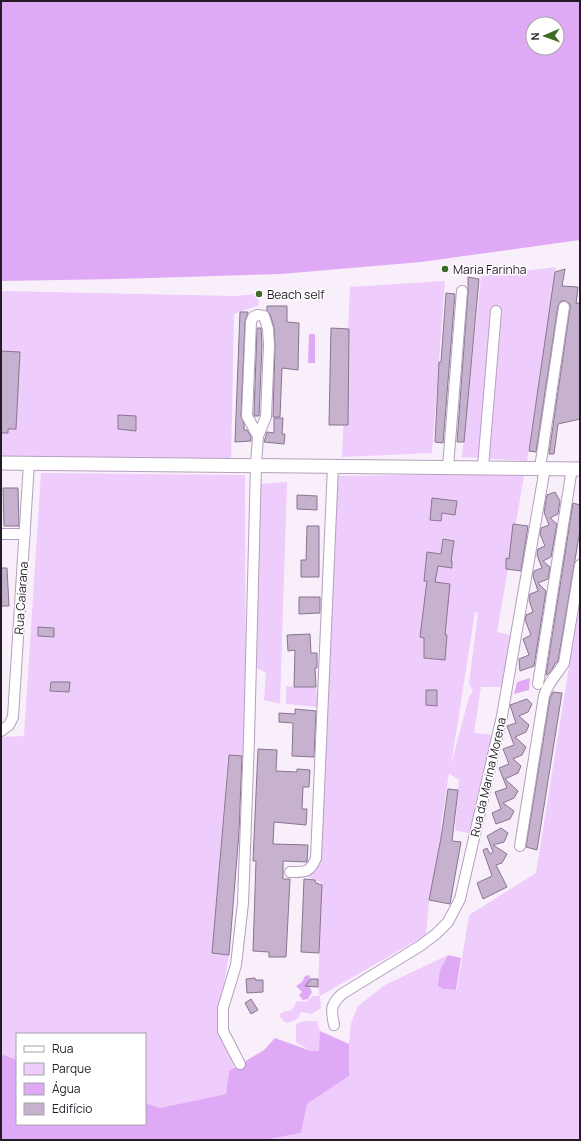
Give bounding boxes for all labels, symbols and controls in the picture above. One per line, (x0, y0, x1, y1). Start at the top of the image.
north arrow (525, 16, 565, 56)
text: N (527, 32, 542, 41)
place label: Maria Farinha (453, 261, 526, 278)
marker: Maria Farinha (440, 264, 450, 274)
place label: Beach self (267, 286, 325, 303)
marker: Beach self (254, 289, 264, 299)
street label: Rua Caiarana (10, 561, 32, 635)
street label: Rua da Marina Morena (466, 716, 510, 838)
legend (16, 1033, 146, 1125)
text: Rua (52, 1040, 73, 1057)
text: Parque (52, 1060, 91, 1077)
text: Água (52, 1080, 81, 1097)
text: Edifício (52, 1100, 92, 1117)

